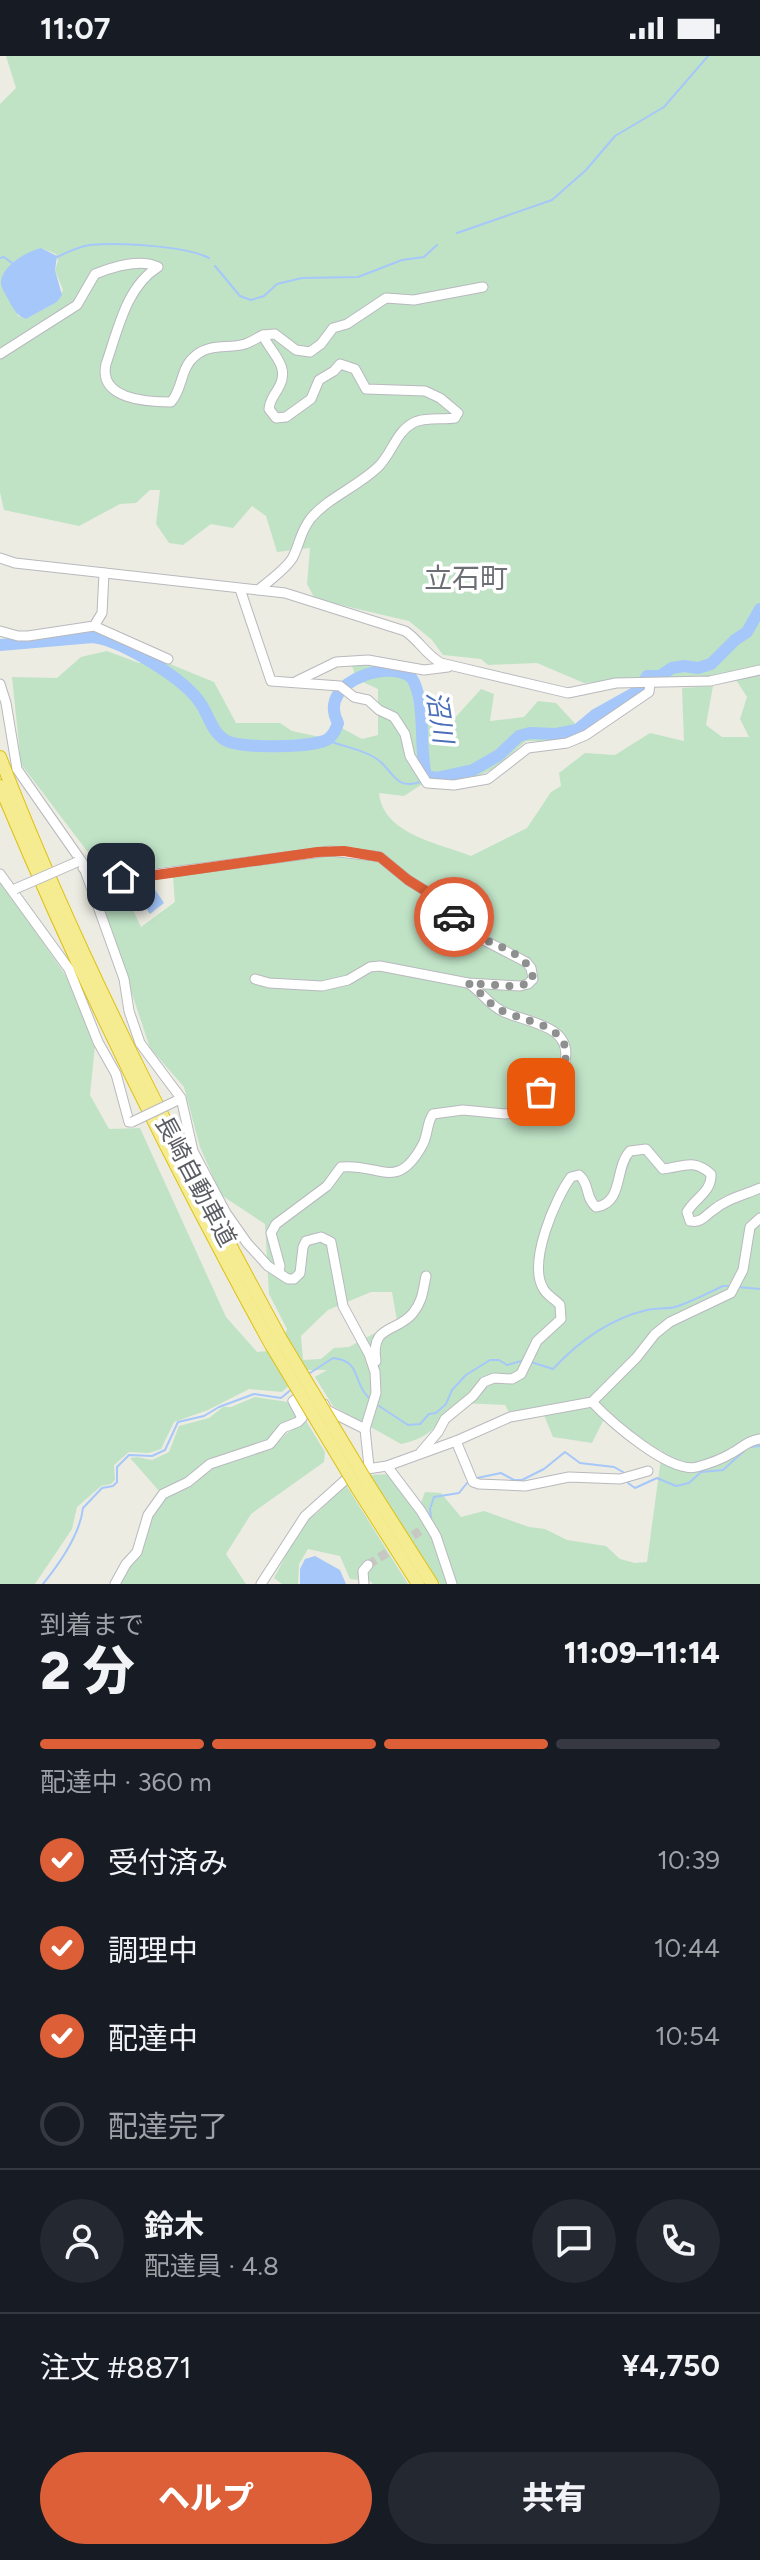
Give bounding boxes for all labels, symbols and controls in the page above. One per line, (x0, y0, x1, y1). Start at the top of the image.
text: 11:07 (40, 10, 110, 47)
district label: 立石町 (424, 561, 508, 595)
water label: 沼川 (420, 689, 460, 748)
pin (87, 843, 155, 911)
icon: home (99, 855, 143, 899)
courier (414, 877, 494, 957)
icon: car (432, 895, 476, 939)
pin (507, 1058, 575, 1126)
icon: bag (519, 1070, 563, 1114)
street label: 長崎自動車道 (149, 1111, 243, 1251)
text: 到着まで (40, 1609, 144, 1641)
text: 11:09–11:14 (564, 1634, 720, 1671)
text: 2 分 (40, 1640, 135, 1702)
text: 配達中 · 360 m (40, 1766, 212, 1798)
icon: check (40, 1838, 84, 1882)
text: 受付済み (108, 1844, 228, 1881)
text: 10:39 (657, 1844, 720, 1876)
icon: check (40, 1926, 84, 1970)
text: 調理中 (108, 1932, 198, 1969)
text: 10:44 (654, 1932, 720, 1964)
icon: check (40, 2014, 84, 2058)
text: 配達中 (108, 2020, 198, 2057)
text: 10:54 (655, 2020, 720, 2052)
text: 配達完了 (108, 2108, 228, 2145)
button: person (40, 2199, 124, 2283)
button: chat (532, 2199, 616, 2283)
button: phone (636, 2199, 720, 2283)
text: 鈴木 (144, 2207, 204, 2244)
text: 配達員 · 4.8 (144, 2250, 279, 2282)
text: ¥4,750 (622, 2347, 720, 2384)
text: 注文 #8871 (40, 2349, 192, 2386)
button: ヘルプ (40, 2452, 372, 2544)
button: 共有 (388, 2452, 720, 2544)

